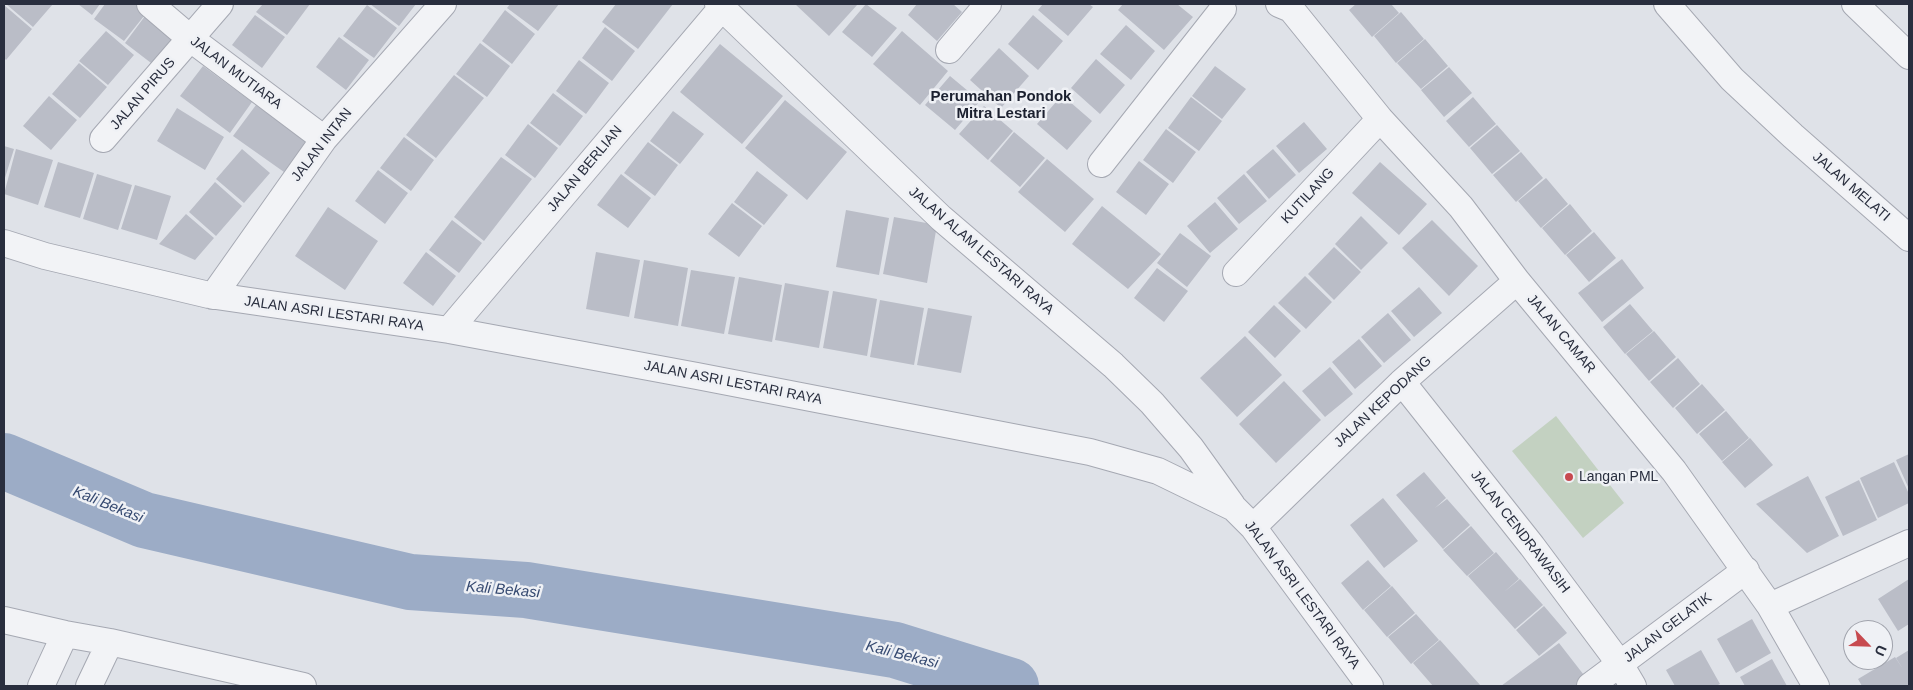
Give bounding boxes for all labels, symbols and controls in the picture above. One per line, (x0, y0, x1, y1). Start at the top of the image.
street label: JALAN MUTIARA (187, 33, 285, 113)
street label: JALAN PIRUS (107, 54, 179, 134)
district label: Perumahan Pondok Mitra Lestari (931, 88, 1071, 123)
street label: JALAN INTAN (288, 105, 356, 185)
street label: JALAN BERLIAN (544, 122, 626, 216)
street label: JALAN MELATI (1809, 149, 1893, 225)
street label: KUTILANG (1278, 165, 1338, 227)
street label: JALAN ALAM LESTARI RAYA (905, 183, 1057, 319)
street label: JALAN CAMAR (1523, 291, 1599, 377)
street label: JALAN ASRI LESTARI RAYA (243, 293, 425, 335)
street label: JALAN KEPODANG (1331, 353, 1435, 451)
street label: JALAN ASRI LESTARI RAYA (642, 357, 824, 409)
street label: JALAN CENDRAWASIH (1467, 467, 1573, 597)
place label: Langan PML (1579, 469, 1658, 485)
marker: Langan PML (1563, 471, 1575, 483)
water label: Kali Bekasi (70, 483, 146, 527)
street label: JALAN ASRI LESTARI RAYA (1241, 518, 1363, 672)
water label: Kali Bekasi (465, 578, 541, 602)
street label: JALAN GELATIK (1621, 590, 1715, 666)
north arrow (1843, 620, 1893, 670)
water label: Kali Bekasi (864, 637, 940, 673)
text: U (1871, 643, 1890, 659)

